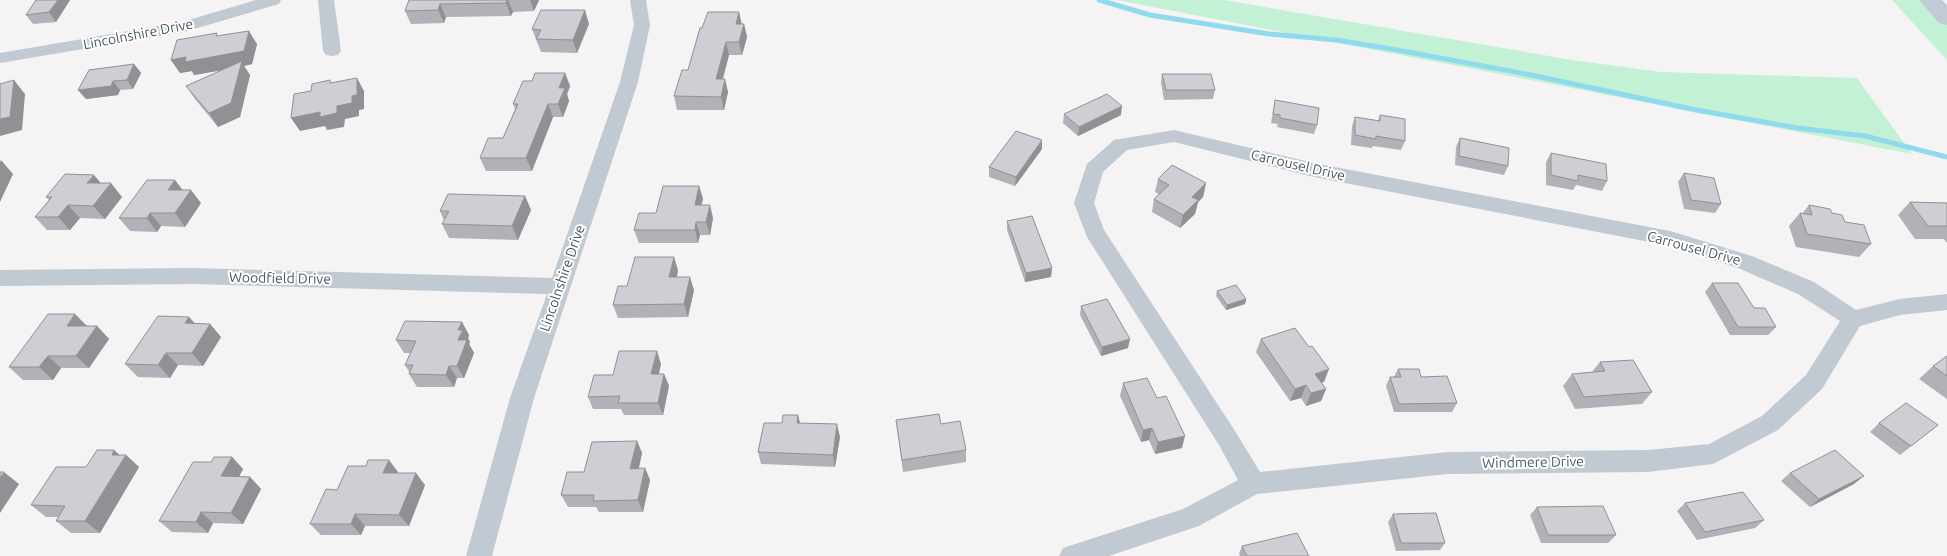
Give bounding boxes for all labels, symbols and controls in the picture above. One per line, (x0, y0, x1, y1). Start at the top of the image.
street label: Lincolnshire Drive (82, 15, 194, 53)
street label: Carrousel Drive (1249, 146, 1347, 184)
street label: Lincolnshire Drive (536, 223, 588, 333)
street label: Carrousel Drive (1645, 228, 1743, 268)
street label: Woodfield Drive (229, 269, 331, 287)
street label: Windmere Drive (1482, 453, 1584, 471)

